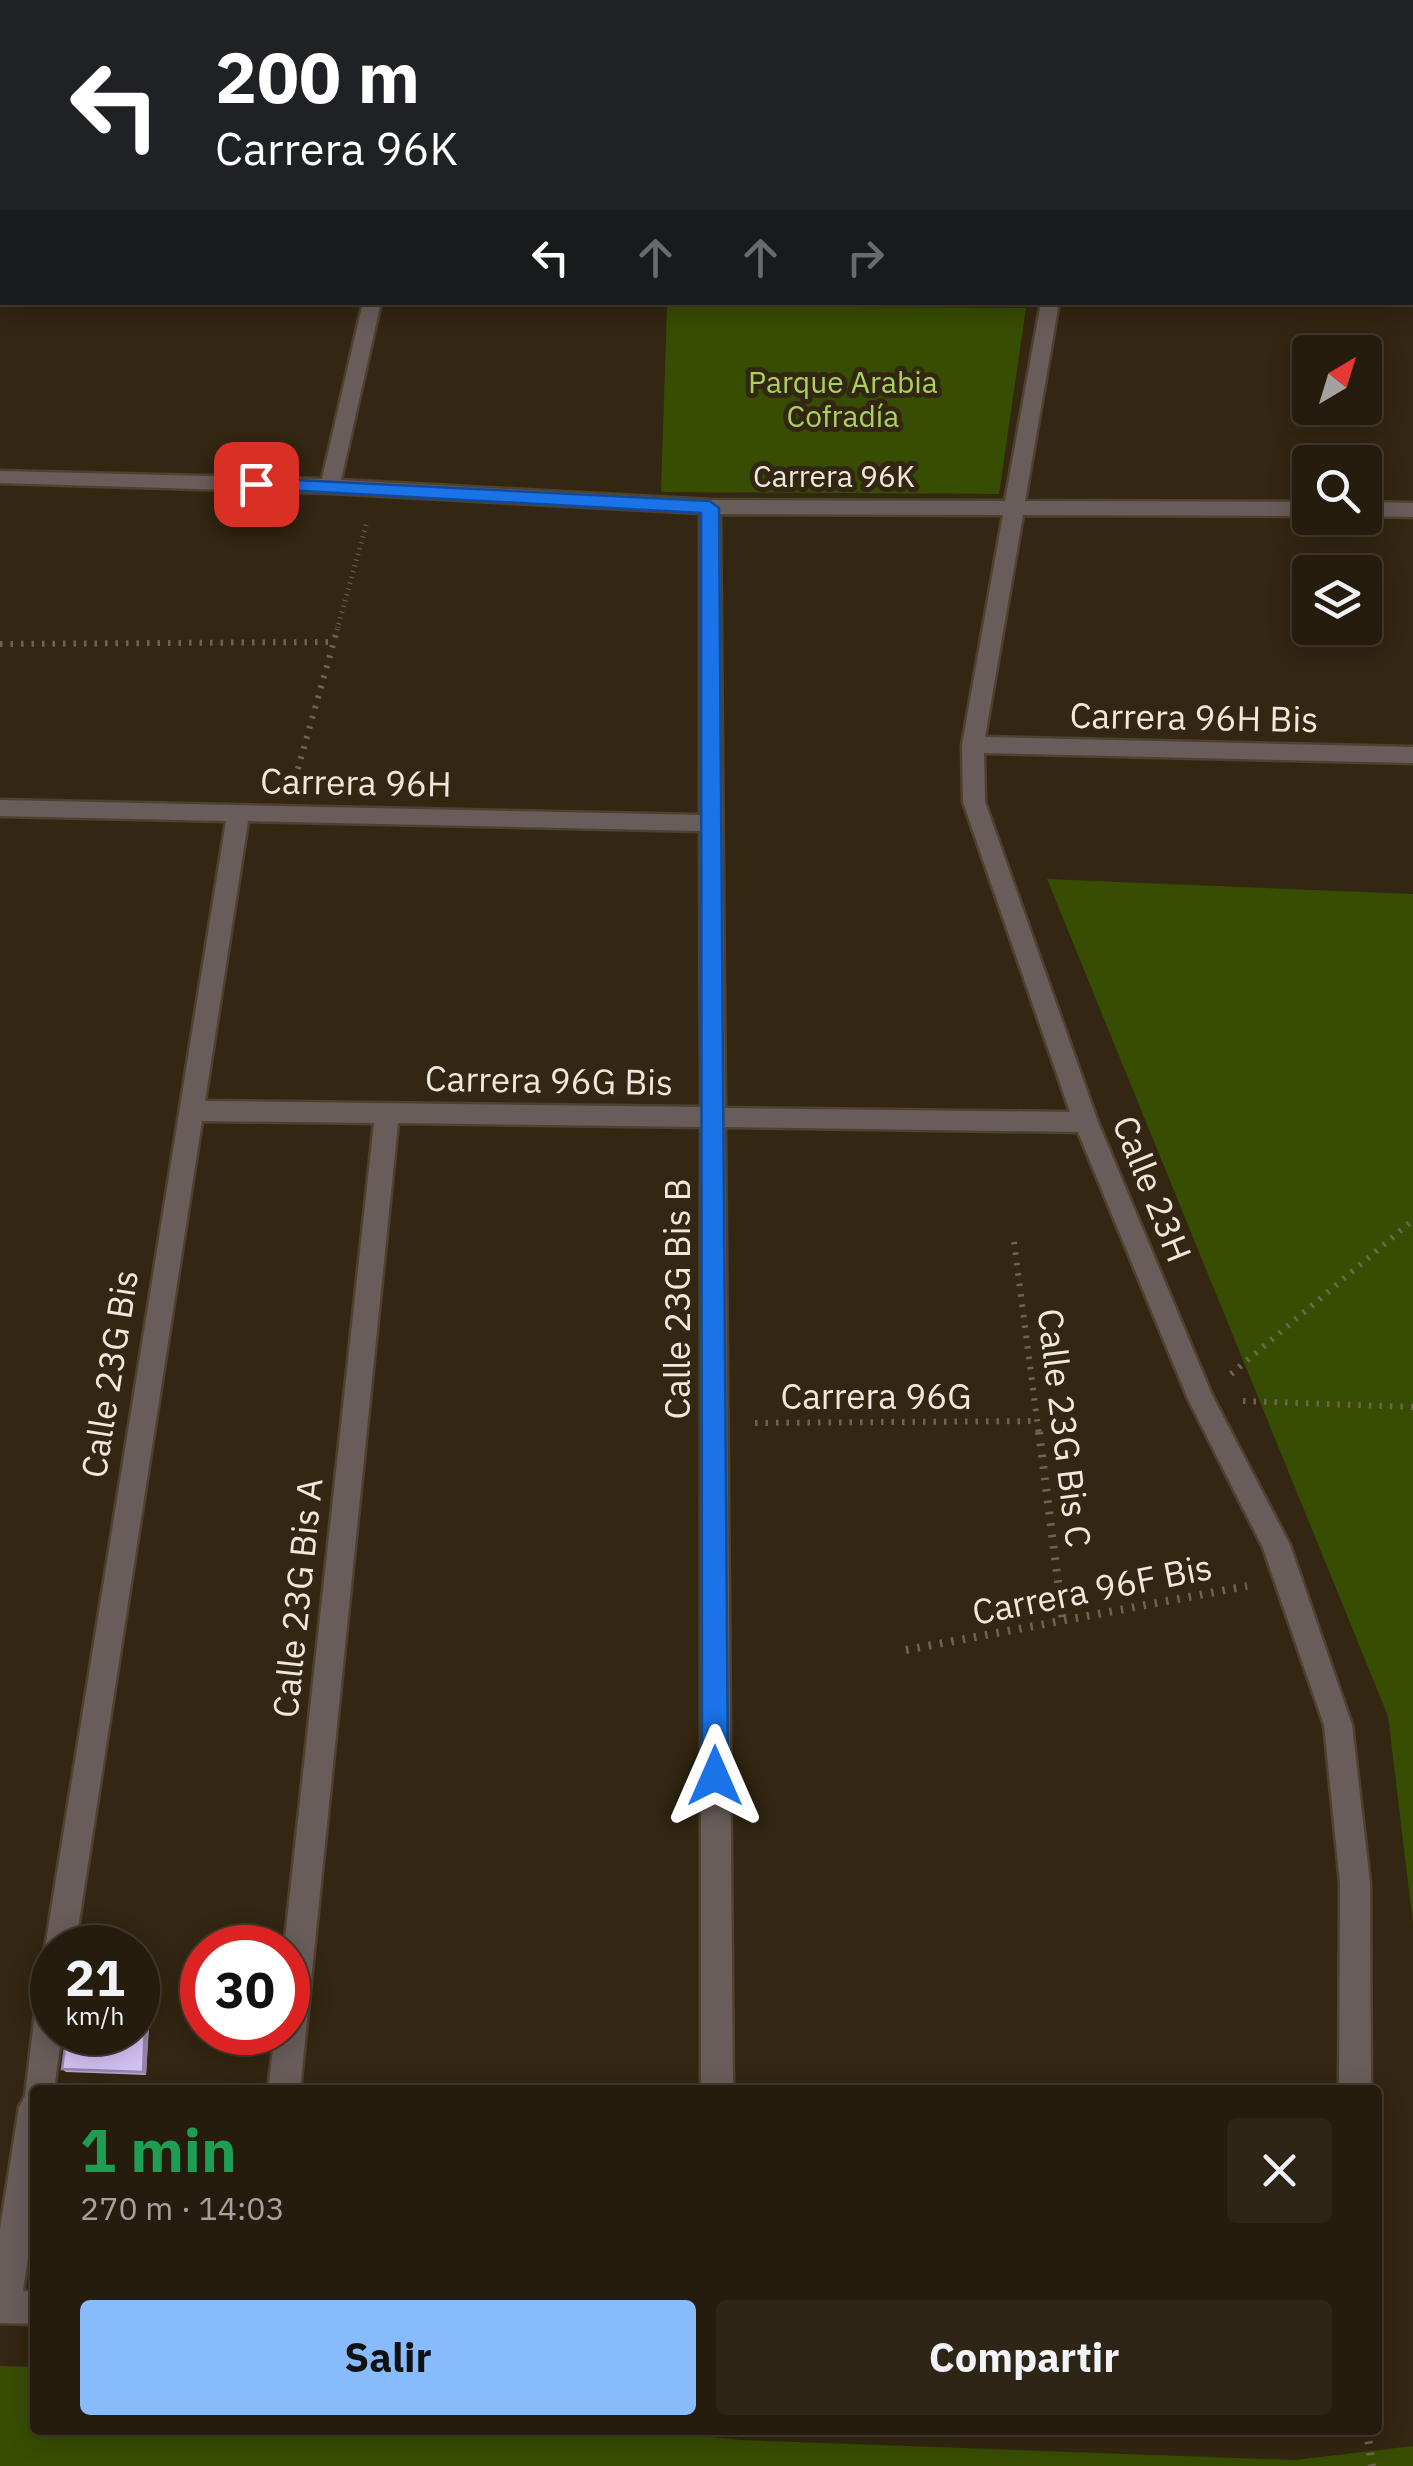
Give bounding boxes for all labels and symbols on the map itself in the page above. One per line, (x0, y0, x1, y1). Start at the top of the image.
north arrow (1292, 335, 1382, 425)
park label: Parque Arabia Cofradía (748, 362, 938, 435)
pin (214, 442, 299, 527)
street label: Carrera 96K (753, 456, 915, 495)
street label: Carrera 96H Bis (1069, 692, 1319, 742)
street label: Carrera 96H (260, 757, 452, 807)
street label: Carrera 96G Bis (425, 1055, 673, 1105)
street label: Calle 23H (1103, 1109, 1203, 1268)
street label: Calle 23G Bis B (654, 1178, 700, 1420)
street label: Calle 23G Bis (70, 1267, 148, 1481)
street label: Calle 23G Bis C (1028, 1306, 1102, 1550)
street label: Carrera 96G (780, 1373, 972, 1419)
street label: Calle 23G Bis A (262, 1476, 332, 1720)
street label: Carrera 96F Bis (968, 1543, 1216, 1635)
position arrow (663, 1724, 767, 1828)
speed limit sign: 30 (180, 1925, 310, 2055)

